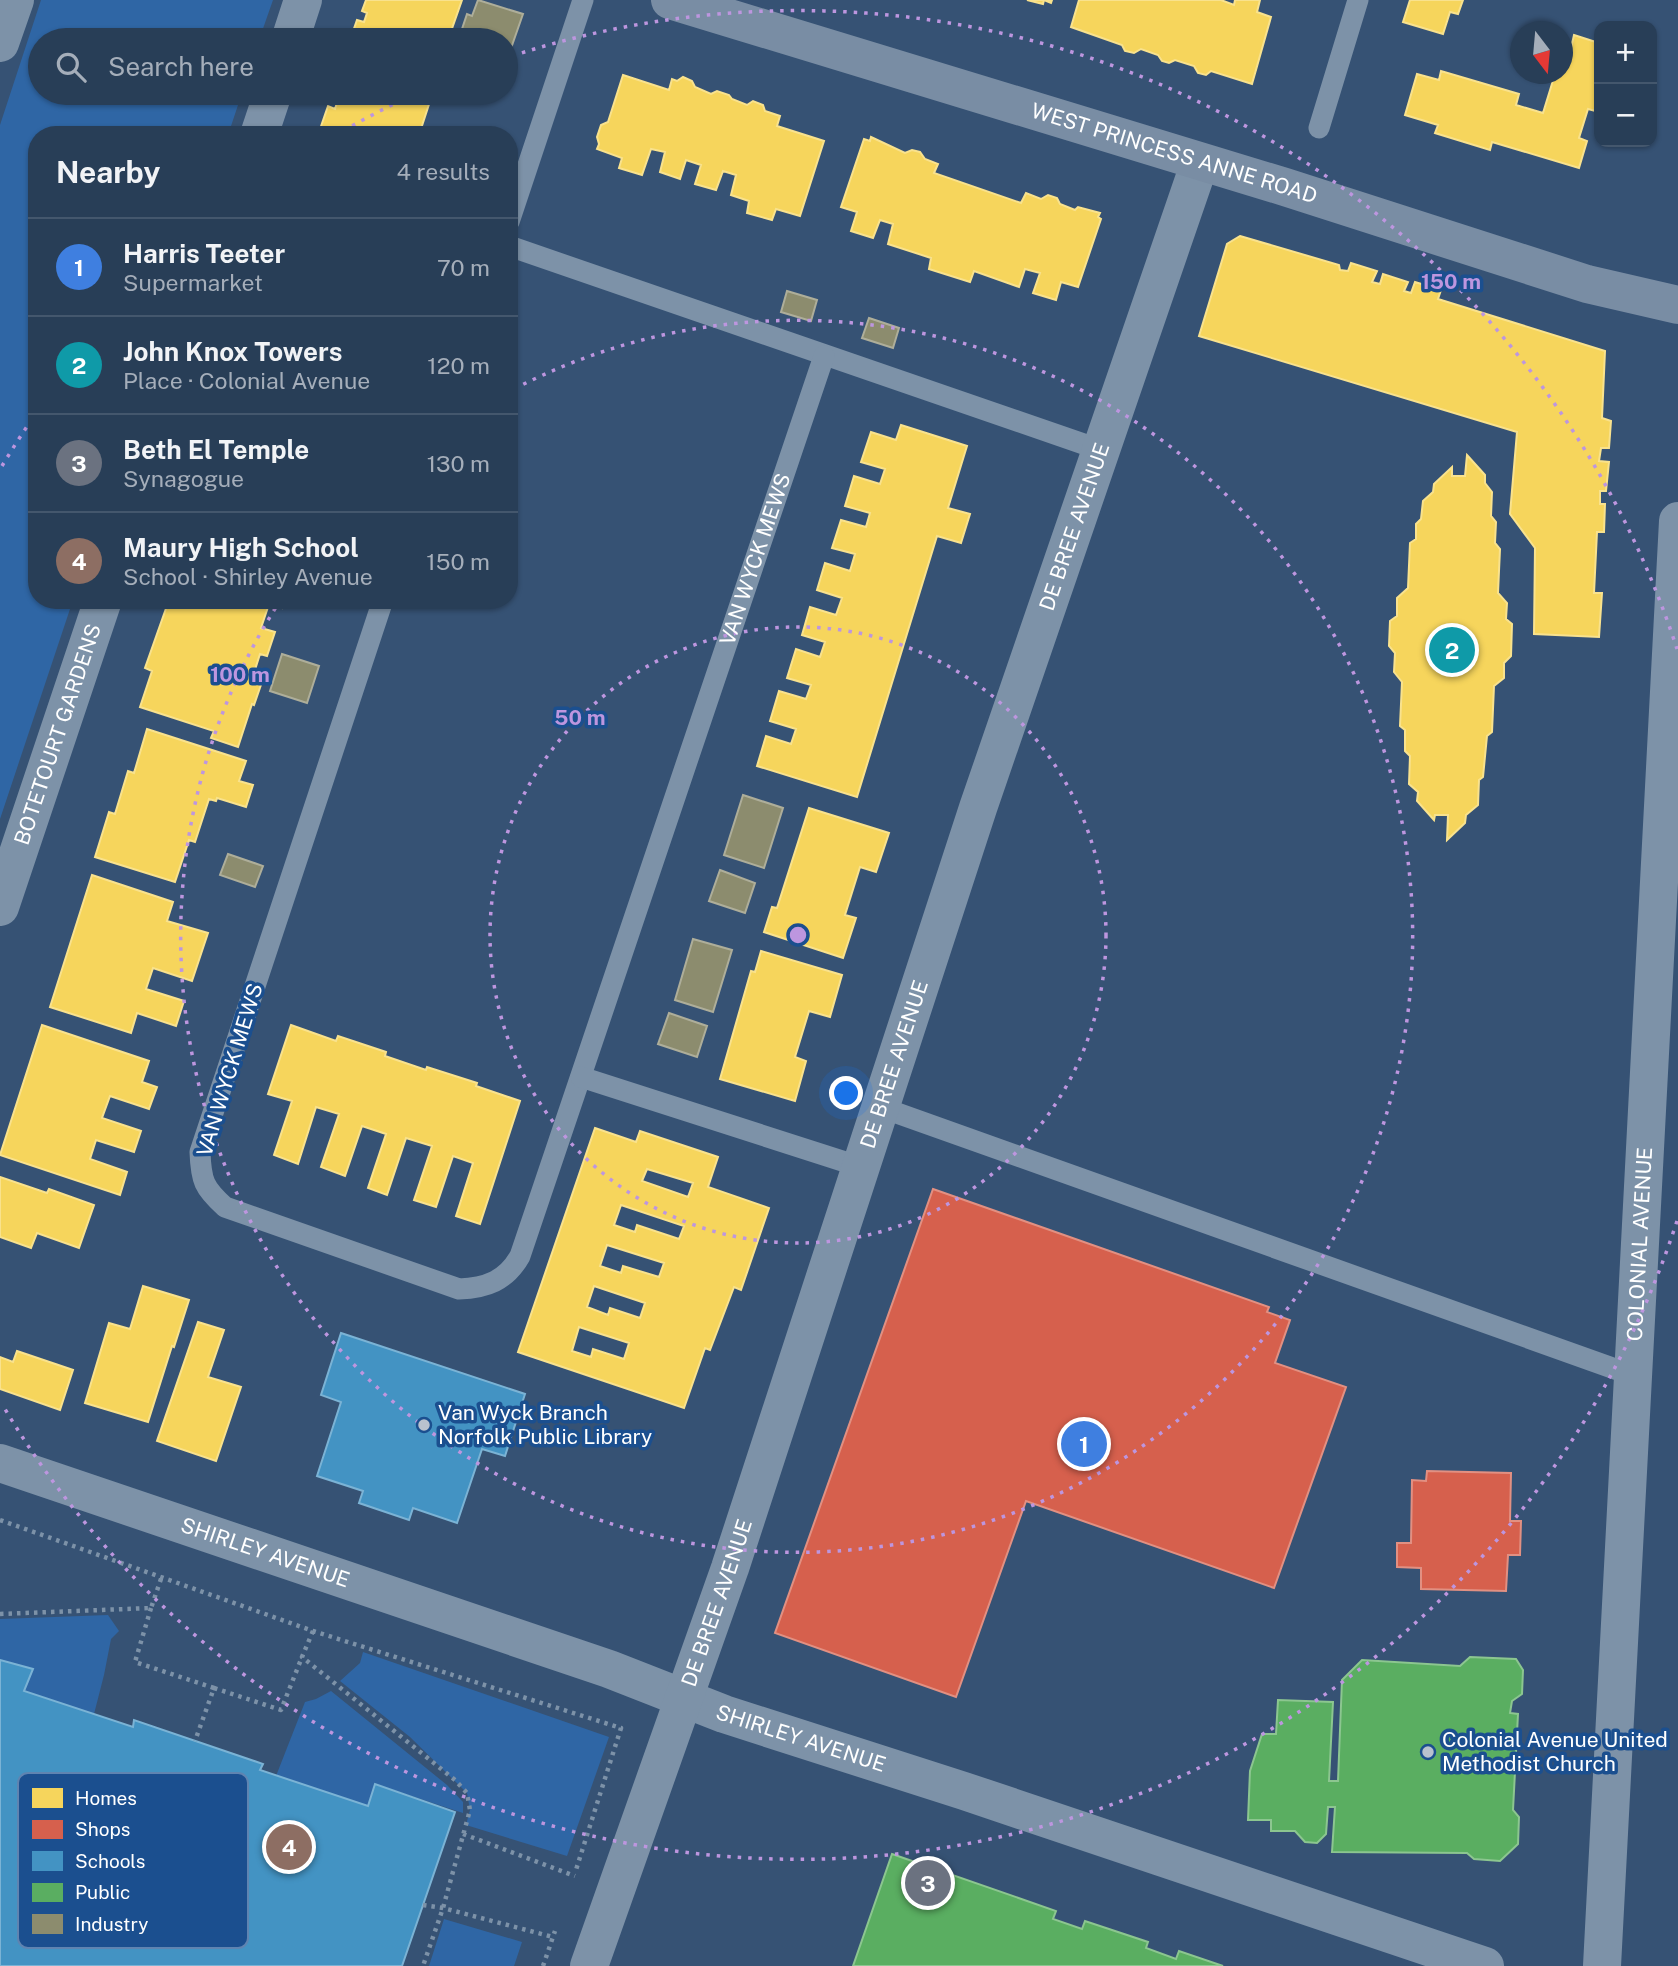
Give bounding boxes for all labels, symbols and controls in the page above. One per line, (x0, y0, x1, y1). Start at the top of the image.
north arrow (1510, 21, 1573, 84)
map controls (1594, 21, 1657, 147)
button: + (1594, 21, 1657, 84)
search box (28, 28, 518, 105)
icon: search (52, 48, 90, 86)
text: Search here (108, 51, 254, 82)
button: − (1594, 84, 1657, 147)
street label: WEST PRINCESS ANNE ROAD (1028, 98, 1320, 209)
text: Nearby (56, 154, 160, 190)
text: 4 results (396, 158, 490, 185)
text: Harris Teeter (123, 238, 285, 269)
text: 1 (74, 254, 84, 281)
text: 70 m (437, 254, 490, 281)
text: Supermarket (123, 269, 263, 296)
text: 150 m (1421, 269, 1481, 294)
text: John Knox Towers (123, 336, 342, 367)
text: 2 (72, 352, 86, 379)
text: 120 m (427, 352, 490, 379)
text: Place · Colonial Avenue (123, 367, 370, 394)
text: Beth El Temple (123, 434, 309, 465)
street label: DE BREE AVENUE (1034, 439, 1115, 614)
text: 3 (71, 450, 87, 477)
text: 130 m (427, 450, 490, 477)
text: Synagogue (123, 465, 244, 492)
street label: VAN WYCK MEWS (714, 470, 795, 648)
text: Maury High School (123, 532, 359, 563)
text: 4 (71, 548, 87, 575)
text: 150 m (426, 548, 490, 575)
text: School · Shirley Avenue (123, 563, 373, 590)
street label: BOTETOURT GARDENS (9, 621, 106, 848)
pin: 2 (1429, 624, 1475, 676)
text: 100 m (210, 662, 270, 687)
text: 50 m (554, 705, 606, 730)
centre of rings (786, 923, 810, 947)
street label: DE BREE AVENUE (855, 977, 933, 1152)
street label: VAN WYCK MEWS (191, 980, 268, 1159)
your location (829, 1076, 863, 1110)
street label: COLONIAL AVENUE (1622, 1146, 1657, 1342)
place label: Van Wyck Branch Norfolk Public Library (438, 1400, 652, 1449)
marker: Van Wyck Branch Norfolk Public Library (416, 1417, 432, 1433)
pin: 1 (1061, 1418, 1107, 1470)
street label: SHIRLEY AVENUE (178, 1512, 353, 1592)
street label: DE BREE AVENUE (676, 1516, 757, 1690)
street label: SHIRLEY AVENUE (712, 1699, 889, 1777)
place label: Colonial Avenue United Methodist Church (1442, 1727, 1668, 1776)
marker: Colonial Avenue United Methodist Church (1420, 1744, 1436, 1760)
legend (18, 1773, 248, 1948)
text: Homes (75, 1787, 137, 1809)
text: Shops (75, 1818, 130, 1840)
pin: 4 (266, 1821, 312, 1873)
text: Schools (75, 1850, 145, 1872)
pin: 3 (905, 1857, 951, 1909)
text: Public (75, 1881, 130, 1903)
text: Industry (75, 1913, 148, 1935)

